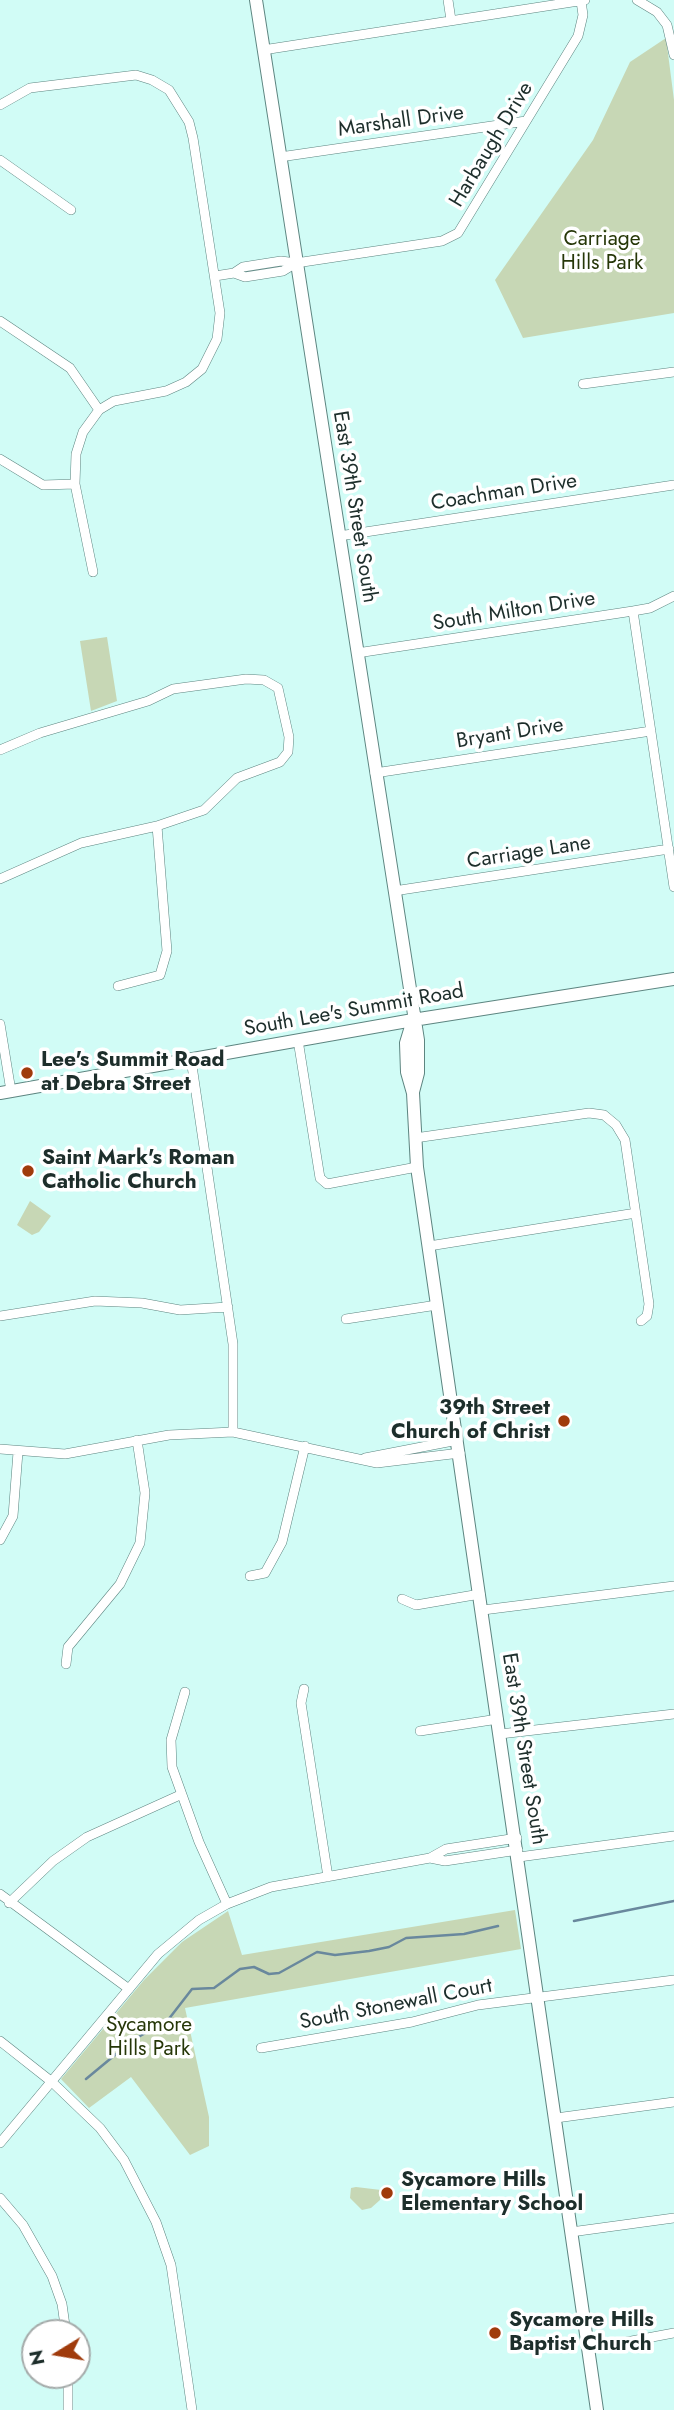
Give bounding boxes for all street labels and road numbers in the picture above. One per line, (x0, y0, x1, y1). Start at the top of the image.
street label: Harbaugh Drive (445, 78, 539, 212)
street label: Marshall Drive (337, 101, 465, 143)
street label: East 39th Street South (326, 409, 382, 605)
street label: Coachman Drive (429, 469, 579, 517)
street label: South Milton Drive (431, 587, 597, 637)
street label: Bryant Drive (455, 713, 565, 755)
street label: Carriage Lane (465, 831, 593, 875)
street label: South Lee's Summit Road (242, 979, 466, 1043)
street label: East 39th Street South (495, 1651, 551, 1847)
street label: South Stonewall Court (298, 1974, 494, 2036)

